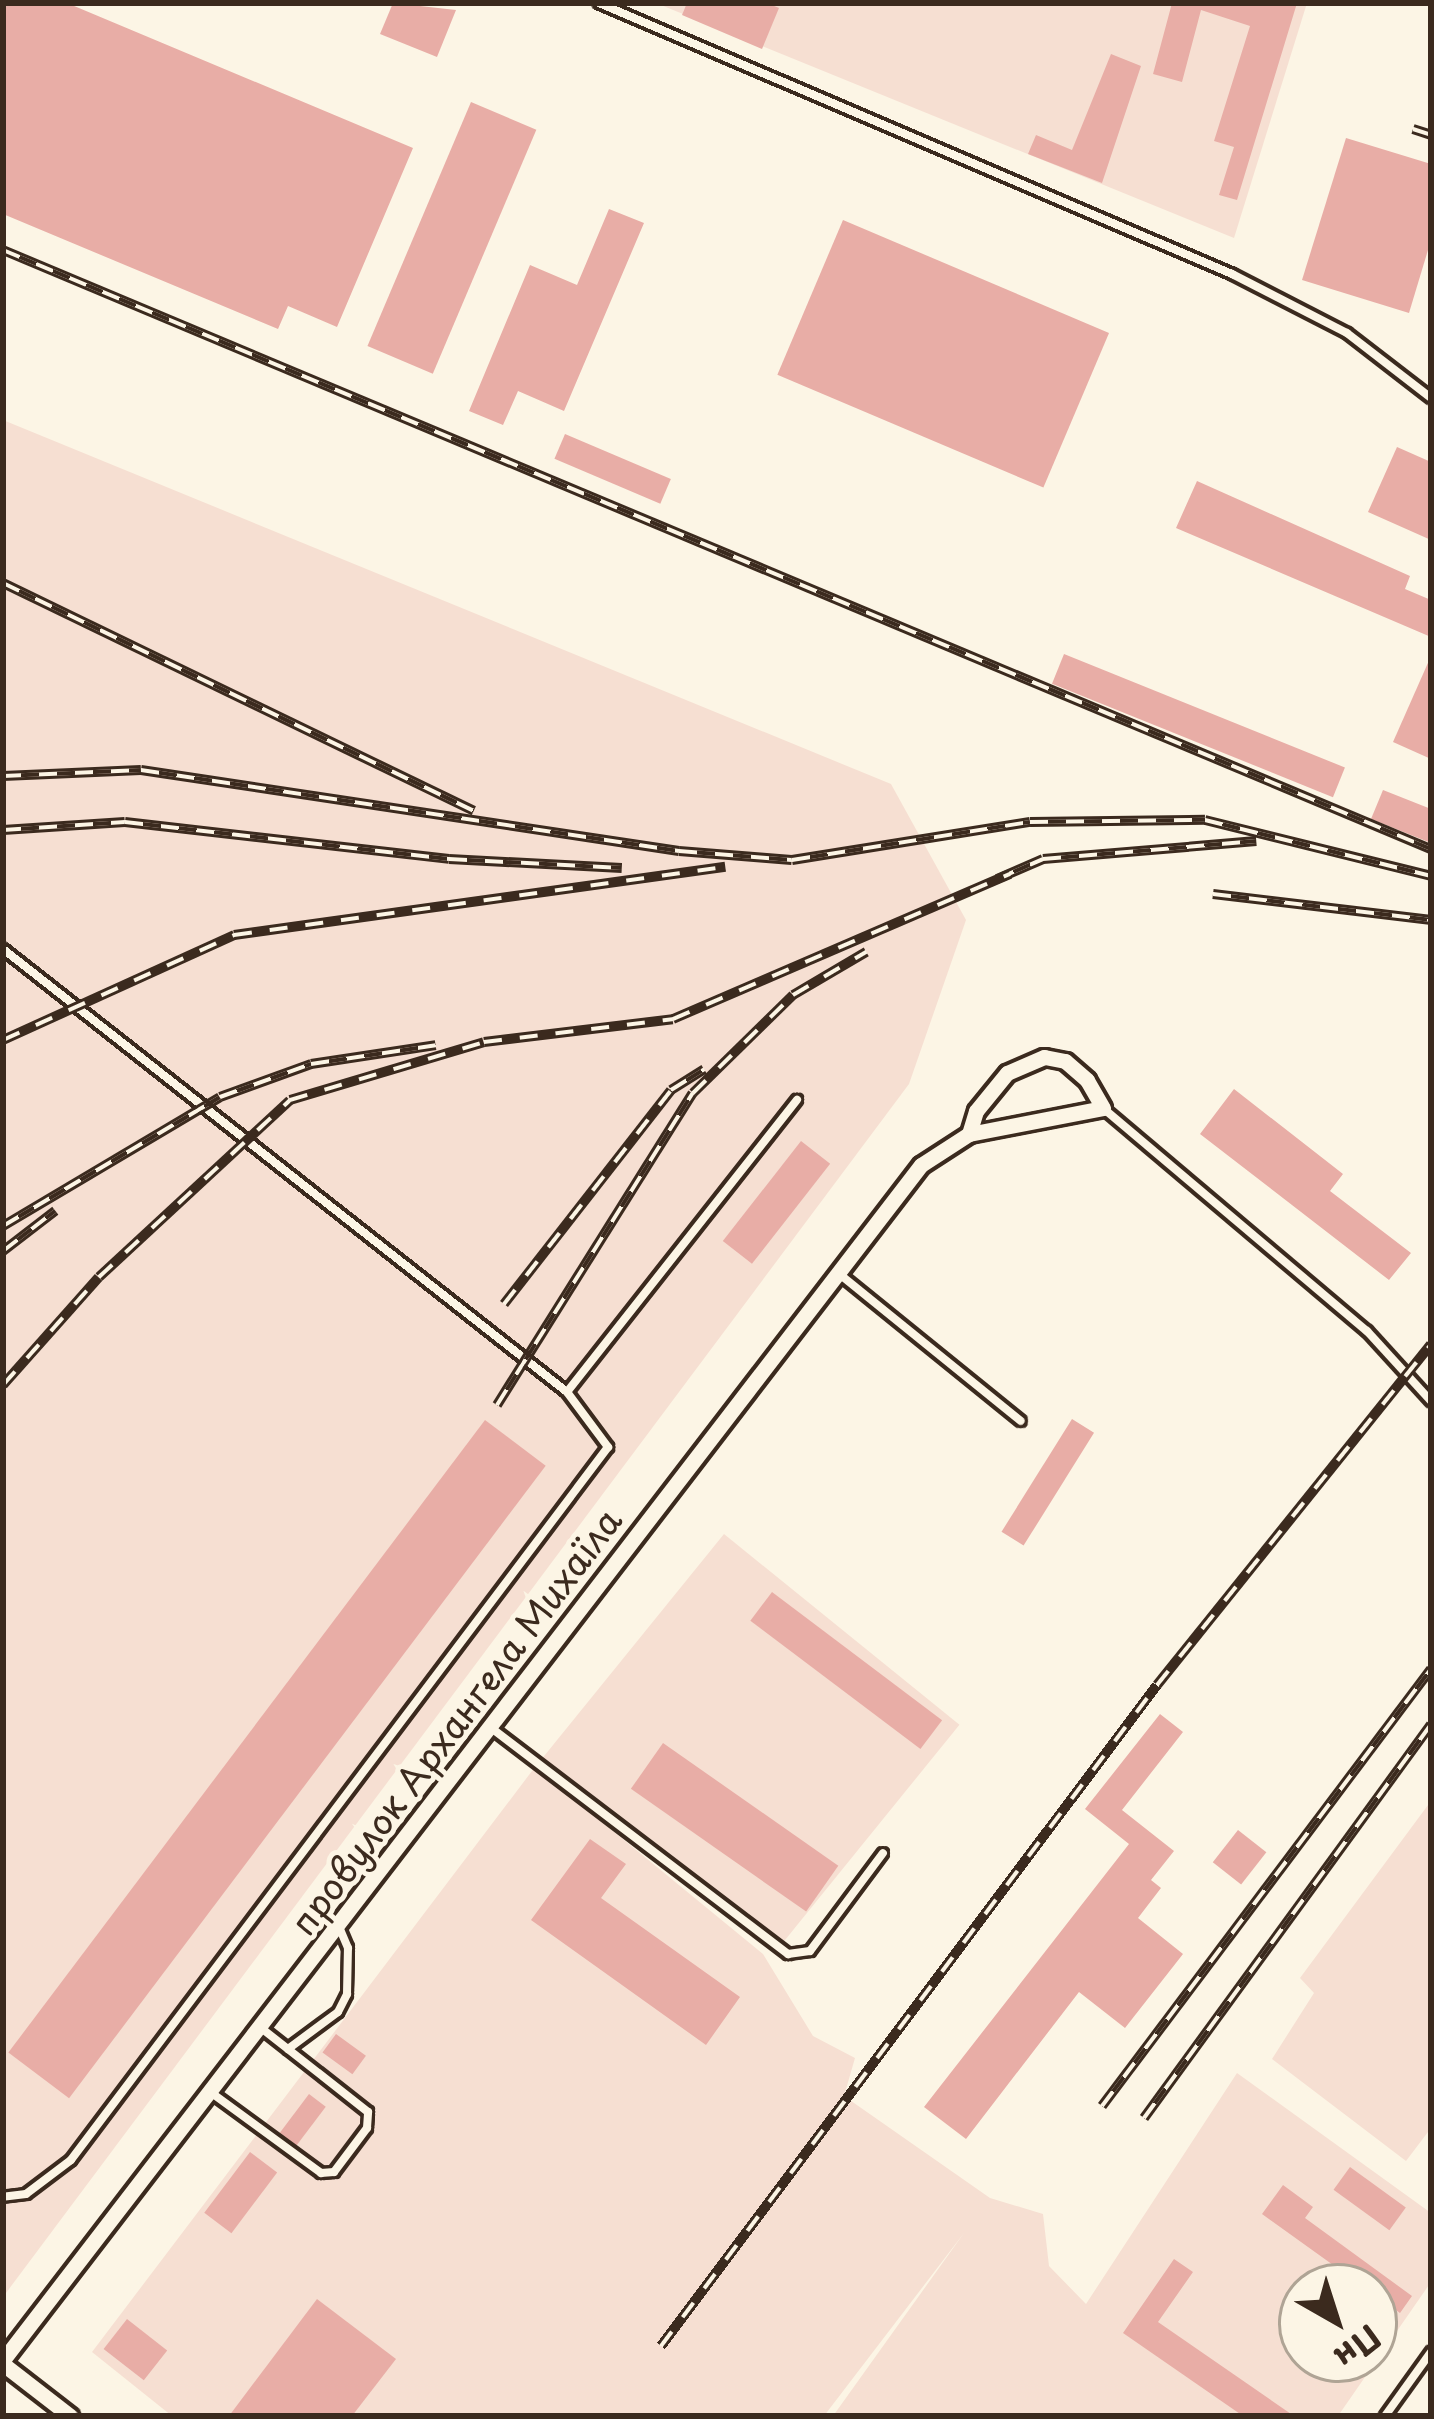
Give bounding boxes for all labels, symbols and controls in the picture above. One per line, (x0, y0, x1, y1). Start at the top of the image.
street label: провулок Архангела Михаїла (279, 1498, 631, 1944)
north arrow (1278, 2263, 1398, 2383)
text: Пн (1324, 2314, 1393, 2383)

